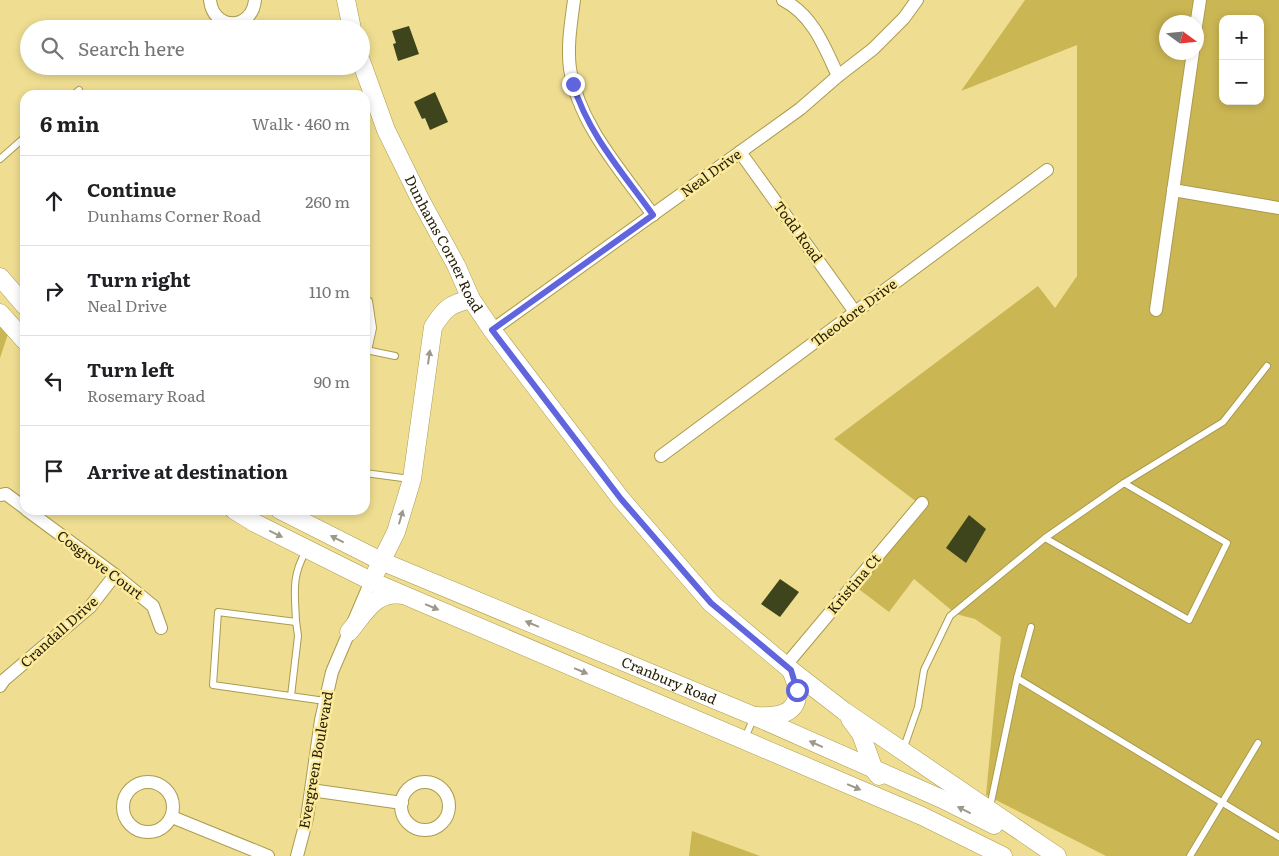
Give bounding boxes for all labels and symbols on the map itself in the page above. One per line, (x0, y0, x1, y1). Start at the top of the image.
north arrow (1159, 15, 1204, 60)
route end (562, 73, 585, 96)
street label: Neal Drive (676, 144, 745, 201)
street label: Dunhams Corner Road (401, 171, 489, 316)
street label: Todd Road (770, 197, 828, 266)
street label: Theodore Drive (806, 273, 900, 351)
one-way arrow (425, 349, 433, 365)
one-way arrow (397, 509, 405, 524)
street label: Cosgrove Court (53, 525, 148, 604)
one-way arrow (269, 530, 284, 538)
one-way arrow (330, 535, 344, 543)
street label: Kristina Ct (822, 549, 885, 618)
street label: Crandall Drive (15, 591, 101, 672)
one-way arrow (425, 604, 439, 612)
one-way arrow (525, 619, 539, 627)
street label: Cranbury Road (619, 651, 720, 709)
one-way arrow (574, 667, 588, 675)
route start (786, 679, 809, 702)
street label: Evergreen Boulevard (293, 689, 337, 830)
one-way arrow (809, 739, 823, 747)
one-way arrow (847, 783, 861, 791)
one-way arrow (957, 806, 972, 814)

